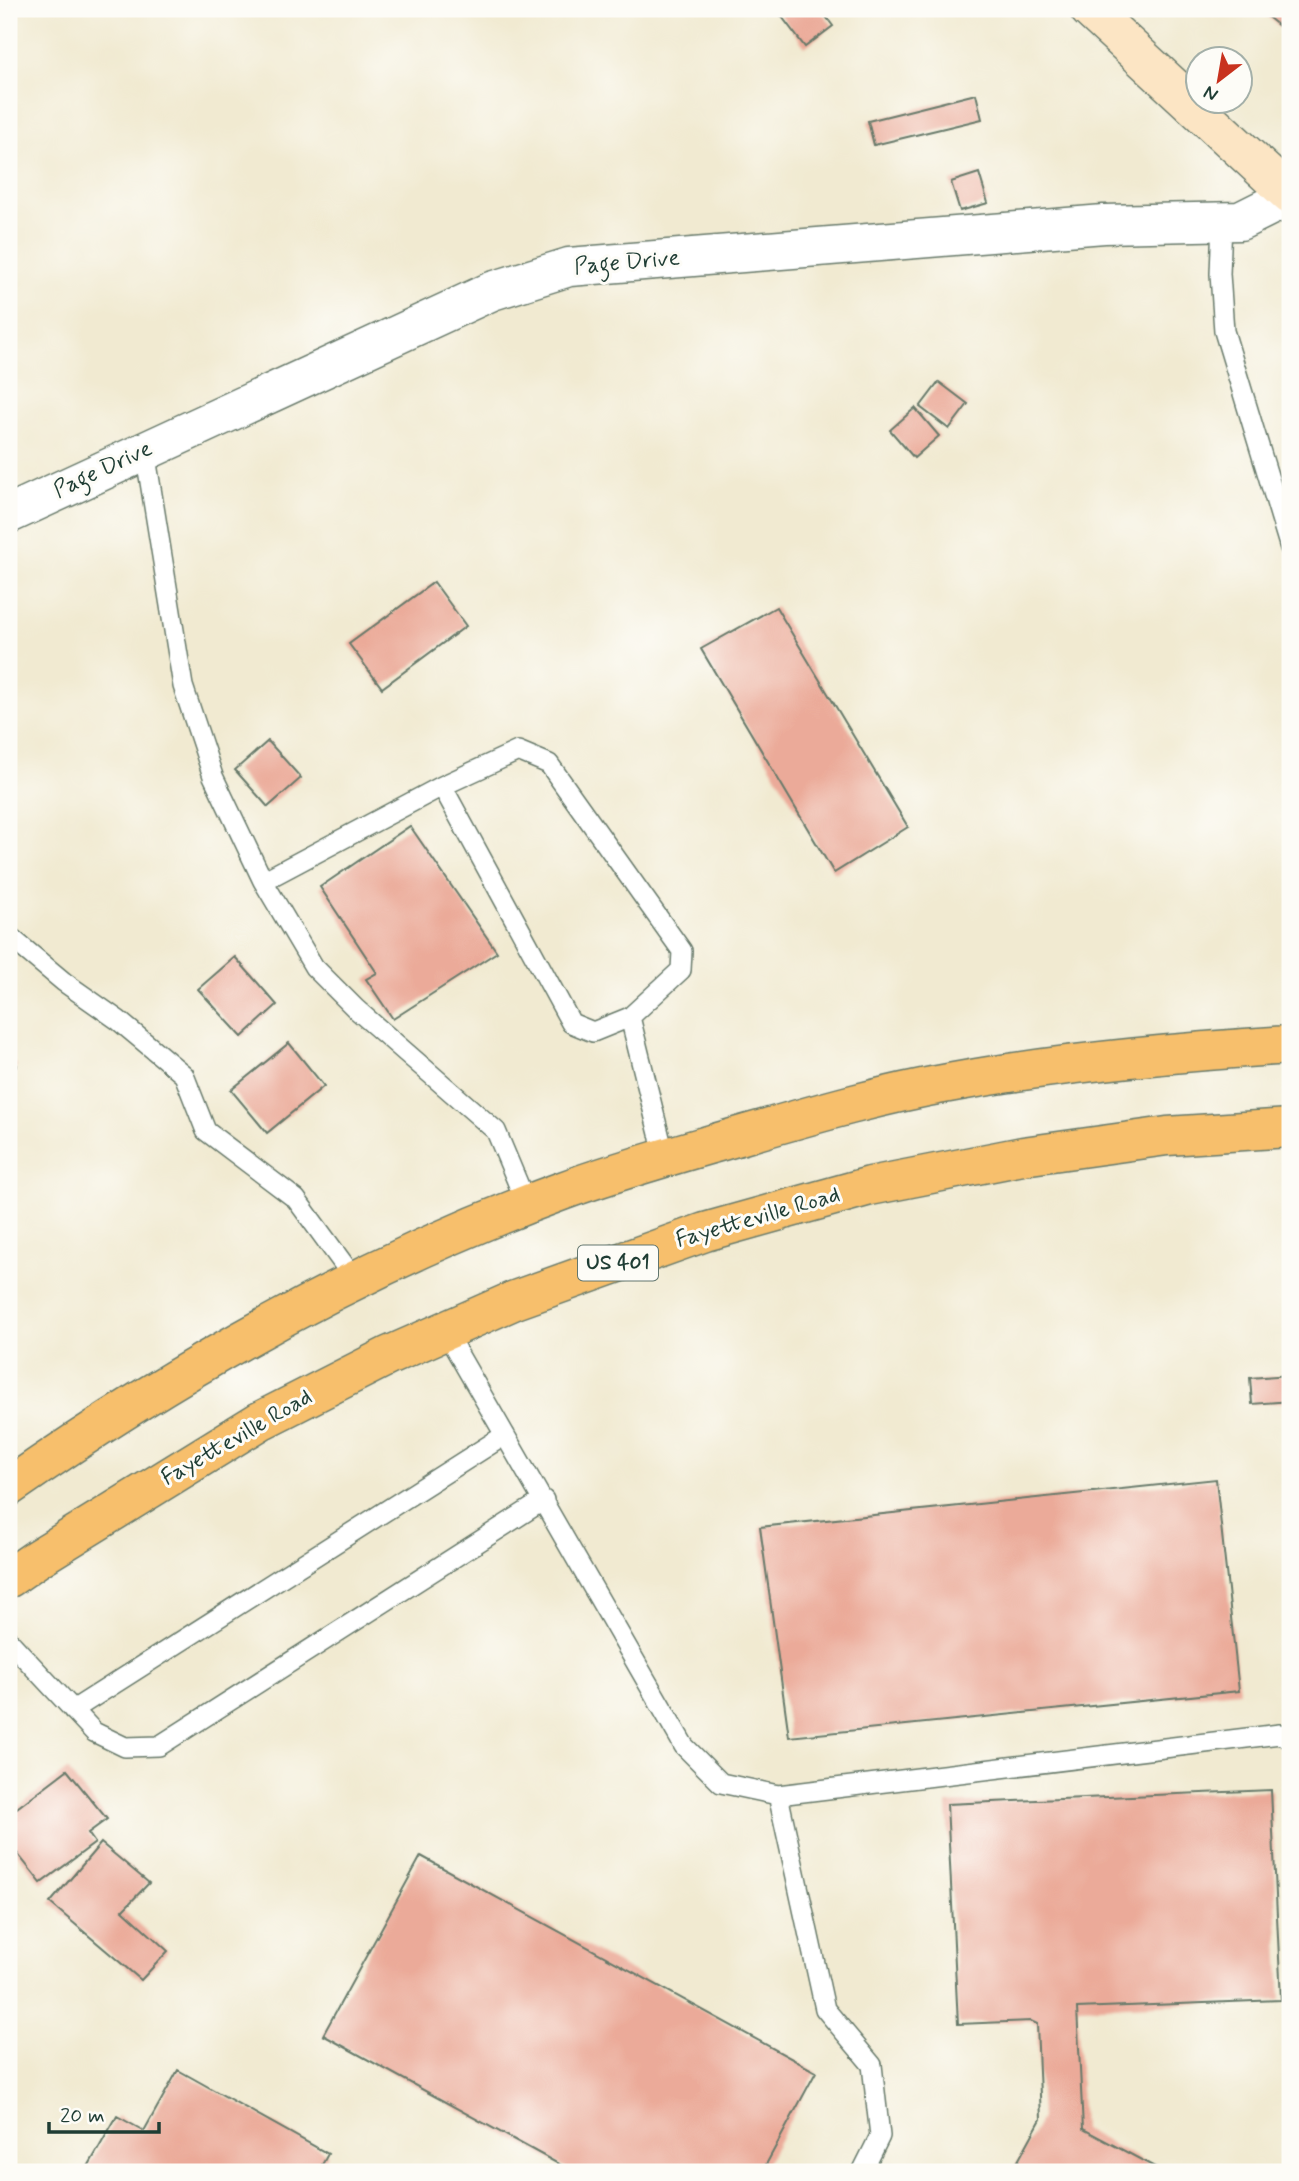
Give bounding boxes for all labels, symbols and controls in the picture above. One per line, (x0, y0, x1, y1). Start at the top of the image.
north arrow (1184, 46, 1254, 116)
text: N (1199, 79, 1223, 107)
street label: Page Drive (573, 243, 681, 285)
street label: Page Drive (49, 434, 158, 508)
street label: Fayetteville Road (672, 1180, 844, 1256)
road number: US 401 (578, 1246, 658, 1280)
street label: Fayetteville Road (156, 1383, 318, 1493)
scale bar (49, 2090, 159, 2134)
text: 20 m (60, 2102, 105, 2130)

